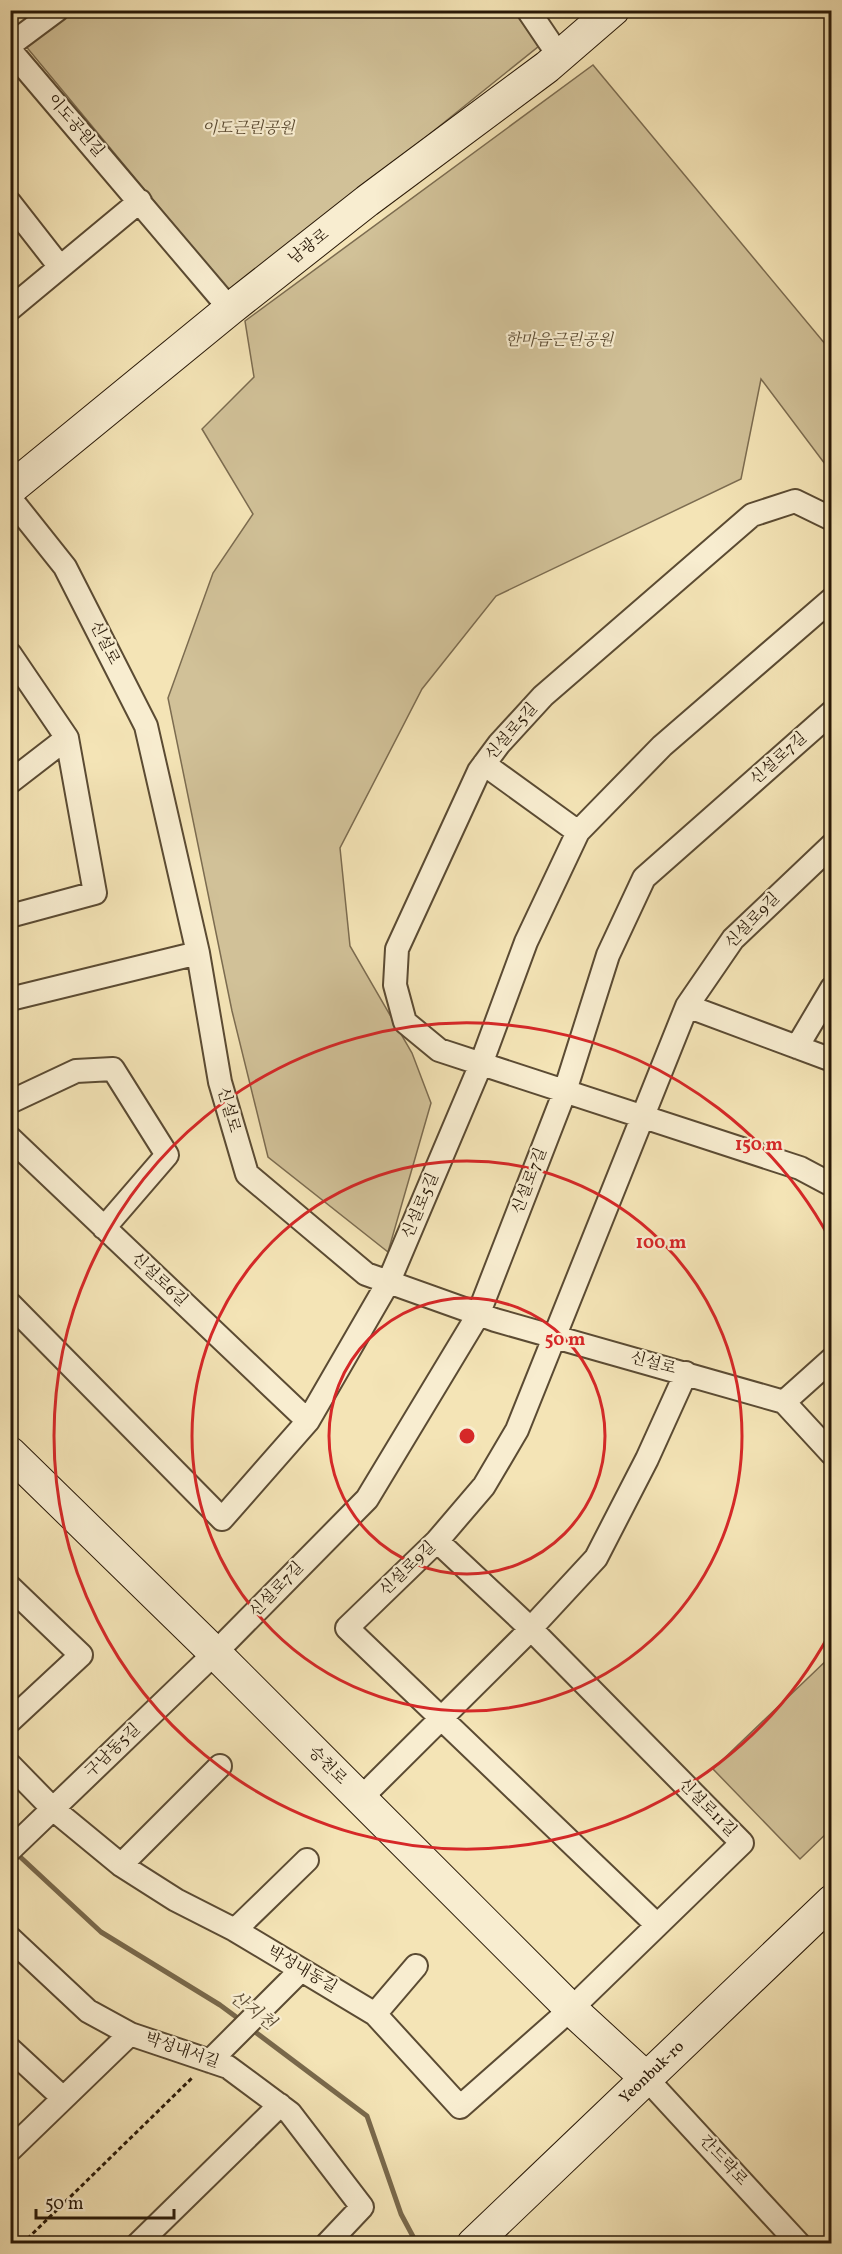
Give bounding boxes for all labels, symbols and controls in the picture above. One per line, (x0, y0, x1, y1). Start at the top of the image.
street label: 이도공원길 (41, 90, 109, 162)
park label: 이도근린공원 (202, 118, 296, 140)
street label: 남광로 (284, 224, 334, 270)
park label: 한마음근린공원 (505, 330, 615, 352)
street label: 신설로 (84, 617, 125, 669)
street label: 신설로5길 (481, 699, 543, 765)
street label: 신설로7길 (746, 728, 812, 790)
street label: 신설로9길 (721, 888, 785, 954)
street label: 신설로 (211, 1085, 245, 1136)
text: 150 m (735, 1133, 783, 1158)
street label: 신설로7길 (507, 1145, 553, 1217)
street label: 신설로5길 (397, 1170, 445, 1242)
text: 100 m (636, 1231, 686, 1256)
street label: 신설로6길 (126, 1248, 192, 1312)
text: 50 m (545, 1328, 585, 1353)
street label: 신설로 (628, 1347, 679, 1381)
centre of rings (457, 1426, 477, 1446)
street label: 신설로9길 (375, 1537, 441, 1601)
street label: 신설로7길 (245, 1557, 309, 1623)
street label: 구남동5길 (80, 1719, 146, 1783)
street label: 승천로 (303, 1742, 352, 1791)
street label: 신설로11길 (673, 1774, 741, 1842)
street label: 박성내동길 (263, 1941, 341, 1999)
water label: 산지천 (224, 1985, 282, 2038)
street label: 박성내서길 (142, 2028, 222, 2074)
street label: Yeonbuk-ro (615, 2036, 690, 2109)
street label: 간드락로 (694, 2131, 752, 2192)
scale bar (36, 2182, 174, 2220)
text: 50 m (45, 2192, 84, 2217)

